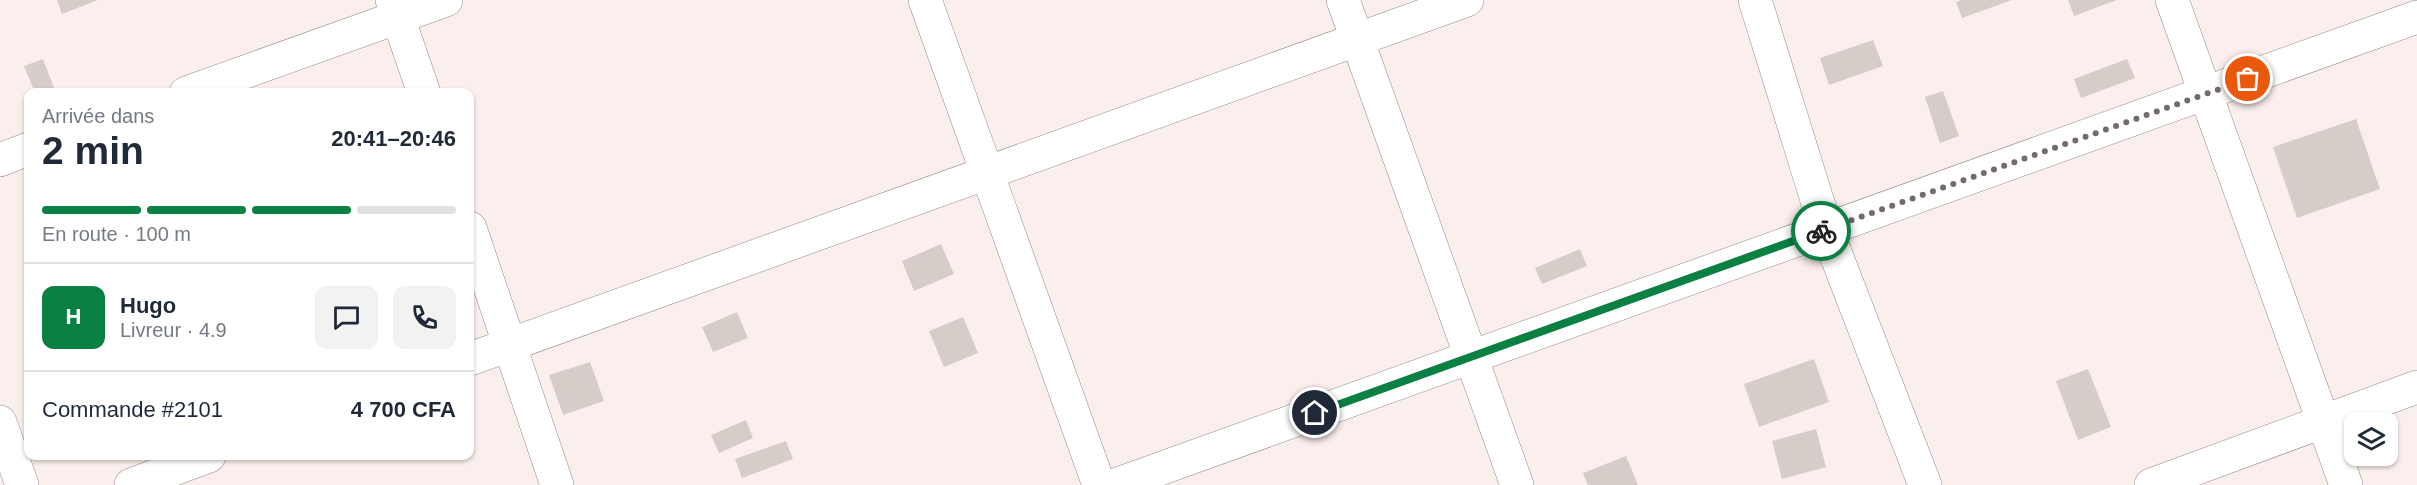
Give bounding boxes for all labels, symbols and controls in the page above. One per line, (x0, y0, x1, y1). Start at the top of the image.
pin (2222, 53, 2273, 104)
icon: bag (2231, 62, 2264, 95)
text: Arrivée dans (42, 105, 154, 127)
text: 20:41–20:46 (331, 126, 456, 151)
text: 2 min (42, 129, 144, 172)
courier (1791, 201, 1851, 261)
icon: bike (1805, 215, 1838, 248)
text: En route · 100 m (42, 223, 191, 245)
button: chat (315, 286, 378, 349)
button: phone (393, 286, 456, 349)
text: Hugo (120, 293, 176, 318)
text: H (66, 304, 81, 329)
text: Livreur · 4.9 (120, 319, 227, 341)
pin (1289, 387, 1340, 438)
icon: home (1298, 396, 1331, 429)
text: Commande #2101 (42, 397, 223, 422)
text: 4 700 CFA (351, 397, 456, 422)
map controls (2344, 412, 2398, 466)
button: layers (2344, 412, 2398, 466)

